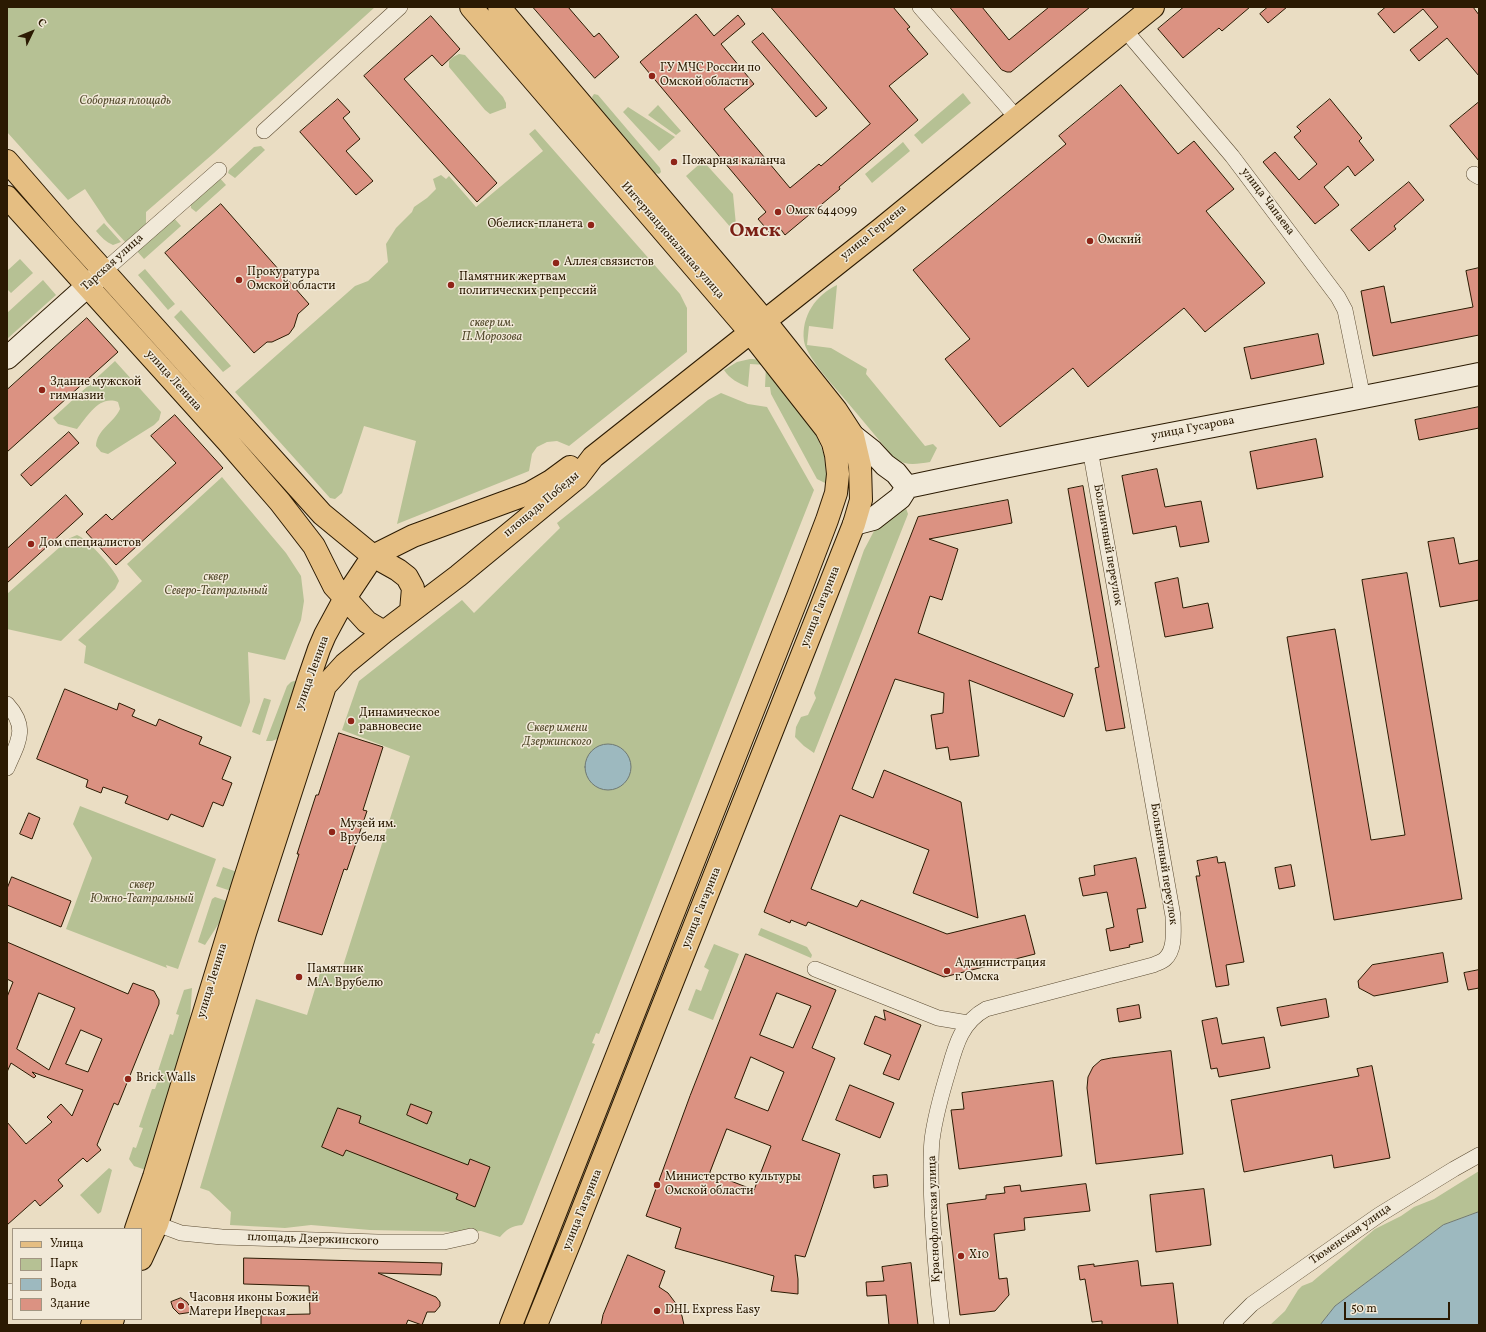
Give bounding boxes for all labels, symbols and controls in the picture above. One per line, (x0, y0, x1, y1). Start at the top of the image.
north arrow (12, 12, 52, 52)
text: С (33, 16, 49, 31)
place label: ГУ МЧС России по Омской области (660, 62, 761, 90)
marker: ГУ МЧС России по Омской области (647, 71, 657, 81)
park label: Соборная площадь (79, 95, 171, 109)
place label: Пожарная каланча (682, 155, 786, 169)
marker: Пожарная каланча (669, 157, 679, 167)
street label: улица Чапаева (1237, 165, 1297, 239)
street label: Интернациональная улица (617, 180, 727, 302)
street label: улица Герцена (838, 202, 910, 264)
place label: Омск 644099 (786, 205, 857, 219)
marker: Омск 644099 (773, 207, 783, 217)
place label: Обелиск-планета (488, 218, 583, 232)
marker: Обелиск-планета (586, 220, 596, 230)
district label: Омск (729, 220, 781, 244)
street label: Тарская улица (79, 231, 147, 295)
place label: Омский (1098, 234, 1141, 248)
marker: Омский (1085, 236, 1095, 246)
place label: Аллея связистов (564, 256, 654, 270)
marker: Аллея связистов (551, 258, 561, 268)
place label: Прокуратура Омской области (247, 266, 336, 294)
place label: Памятник жертвам политических репрессий (459, 271, 597, 299)
marker: Прокуратура Омской области (234, 275, 244, 285)
marker: Памятник жертвам политических репрессий (446, 280, 456, 290)
park label: сквер им. П. Морозова (462, 317, 522, 345)
street label: улица Ленина (142, 347, 204, 415)
place label: Здание мужской гимназии (50, 376, 141, 404)
marker: Здание мужской гимназии (37, 385, 47, 395)
street label: улица Гусарова (1150, 414, 1236, 444)
street label: площадь Победы (501, 469, 583, 541)
street label: Больничный переулок (1089, 483, 1125, 607)
place label: Дом специалистов (39, 537, 141, 551)
marker: Дом специалистов (26, 539, 36, 549)
street label: улица Гагарина (798, 564, 844, 650)
park label: сквер Северо-Театральный (164, 571, 268, 599)
street label: улица Ленина (293, 634, 333, 712)
place label: Динамическое равновесие (359, 707, 440, 735)
marker: Динамическое равновесие (346, 716, 356, 726)
park label: Сквер имени Дзержинского (522, 722, 592, 750)
street label: Больничный переулок (1146, 802, 1180, 926)
place label: Музей им. Врубеля (340, 818, 396, 846)
marker: Музей им. Врубеля (327, 827, 337, 837)
street label: улица Гагарина (679, 865, 725, 951)
park label: сквер Южно-Театральный (90, 879, 194, 907)
street label: улица Ленина (195, 942, 231, 1020)
place label: Администрация г. Омска (955, 957, 1046, 985)
place label: Памятник М.А. Врубелю (307, 963, 383, 991)
marker: Администрация г. Омска (942, 966, 952, 976)
marker: Памятник М.А. Врубелю (294, 972, 304, 982)
place label: Brick Walls (136, 1072, 196, 1086)
marker: Brick Walls (123, 1074, 133, 1084)
street label: Краснофлотская улица (926, 1155, 944, 1283)
street label: улица Гагарина (560, 1167, 606, 1253)
place label: Министерство культуры Омской области (665, 1171, 801, 1199)
marker: Министерство культуры Омской области (652, 1180, 662, 1190)
street label: Тюменская улица (1307, 1201, 1395, 1269)
legend (12, 1228, 142, 1320)
street label: площадь Дзержинского (247, 1231, 379, 1249)
text: Улица (50, 1236, 83, 1252)
place label: Х10 (969, 1249, 989, 1263)
marker: Х10 (956, 1251, 966, 1261)
text: Парк (50, 1256, 78, 1272)
text: Вода (50, 1276, 77, 1292)
place label: Часовня иконы Божией Матери Иверская (189, 1292, 319, 1320)
scale bar (1346, 1294, 1452, 1320)
text: Здание (50, 1296, 90, 1312)
marker: Часовня иконы Божией Матери Иверская (176, 1301, 186, 1311)
text: 50 m (1351, 1301, 1377, 1317)
place label: DHL Express Easy (665, 1304, 760, 1318)
marker: DHL Express Easy (652, 1306, 662, 1316)

